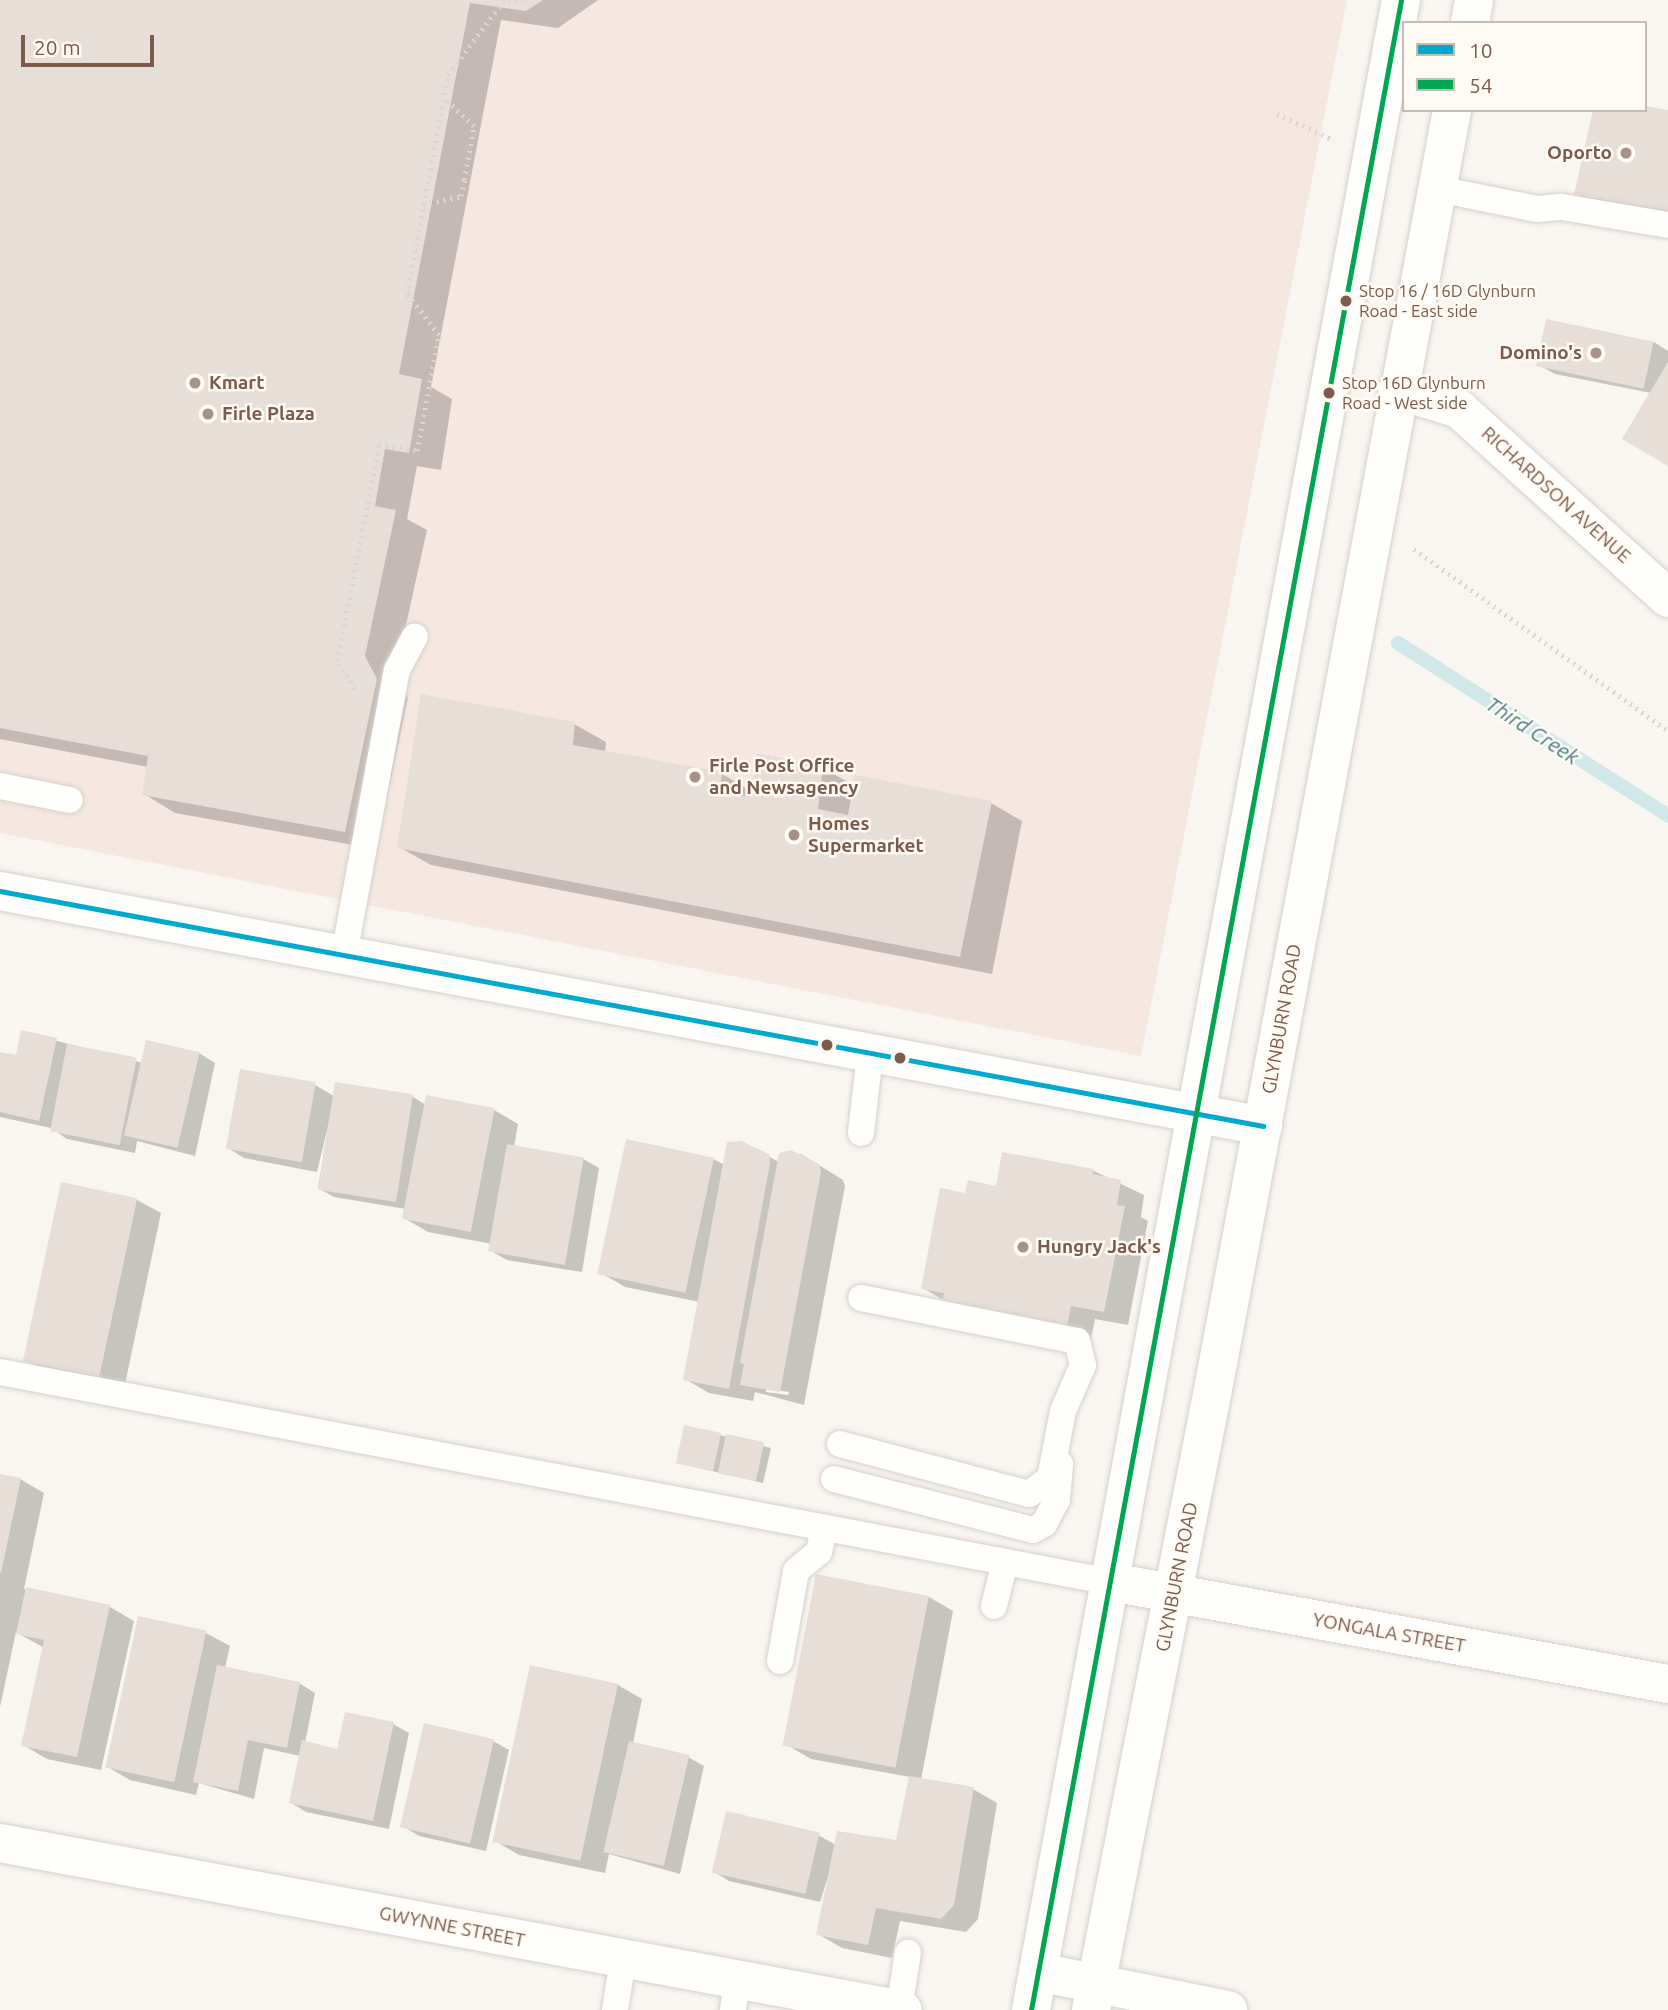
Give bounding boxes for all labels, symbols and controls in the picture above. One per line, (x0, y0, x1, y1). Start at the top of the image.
scale bar (24, 21, 158, 65)
legend (1402, 21, 1647, 112)
text: 20 m (34, 35, 81, 59)
text: 10 (1469, 38, 1493, 62)
text: 54 (1469, 73, 1493, 97)
place label: Oporto (1547, 142, 1612, 164)
marker: Oporto (1618, 145, 1634, 161)
place label: Stop 16 / 16D Glynburn Road - East side (1359, 281, 1536, 321)
marker: Stop 16 / 16D Glynburn Road - East side (1339, 294, 1353, 308)
place label: Domino's (1499, 342, 1582, 364)
marker: Domino's (1588, 345, 1604, 361)
place label: Kmart (209, 372, 264, 394)
place label: Stop 16D Glynburn Road - West side (1342, 373, 1486, 413)
marker: Kmart (187, 375, 203, 391)
marker: Stop 16D Glynburn Road - West side (1322, 386, 1336, 400)
place label: Firle Plaza (222, 403, 315, 425)
marker: Firle Plaza (200, 406, 216, 422)
street label: RICHARDSON AVENUE (1477, 422, 1635, 568)
water label: Third Creek (1482, 691, 1584, 769)
place label: Firle Post Office and Newsagency (709, 755, 858, 799)
marker: Firle Post Office and Newsagency (687, 769, 703, 785)
place label: Homes Supermarket (808, 813, 924, 857)
marker: Homes Supermarket (786, 827, 802, 843)
street label: GLYNBURN ROAD (1258, 942, 1306, 1096)
unlabelled marker (820, 1038, 834, 1052)
unlabelled marker (893, 1051, 907, 1065)
place label: Hungry Jack's (1037, 1236, 1161, 1258)
marker: Hungry Jack's (1015, 1239, 1031, 1255)
street label: GLYNBURN ROAD (1151, 1500, 1203, 1654)
street label: YONGALA STREET (1311, 1608, 1467, 1658)
street label: GWYNNE STREET (377, 1902, 527, 1952)

